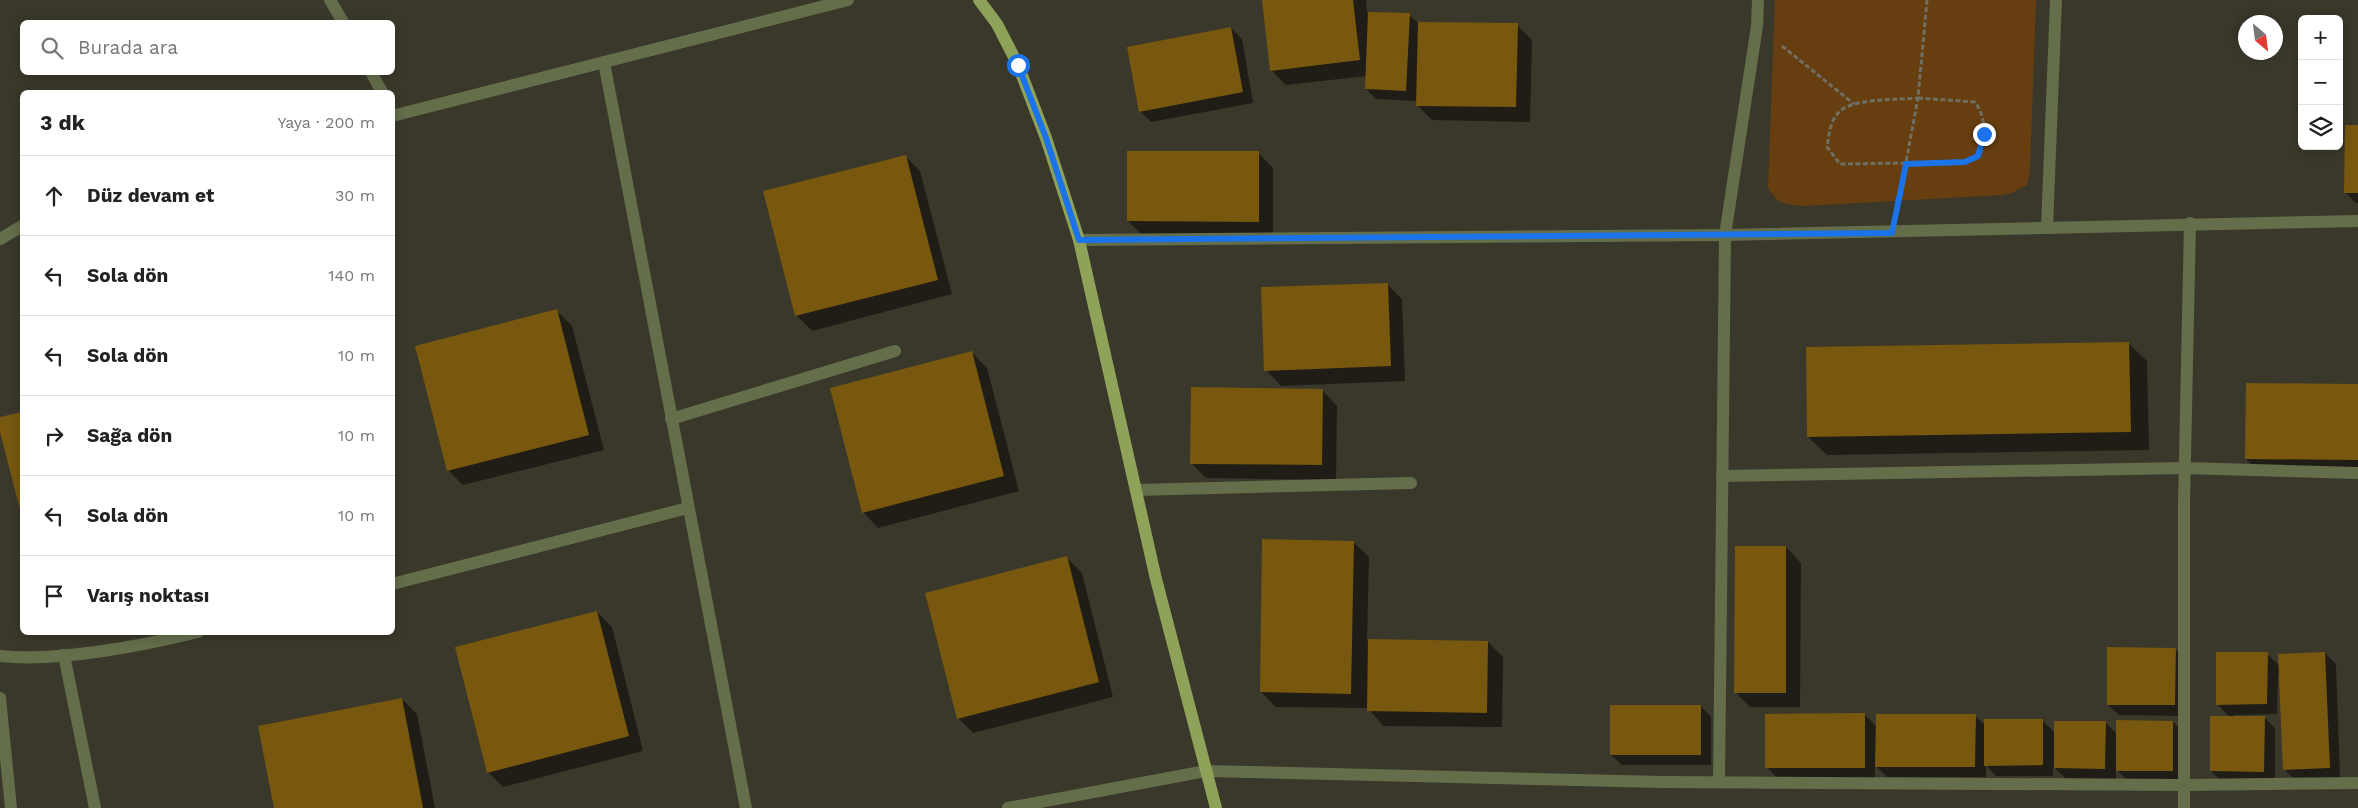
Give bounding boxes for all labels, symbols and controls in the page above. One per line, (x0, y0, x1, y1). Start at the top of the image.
north arrow (2238, 15, 2283, 60)
map controls (2298, 15, 2343, 150)
button: + (2298, 15, 2343, 60)
search box (20, 20, 395, 75)
icon: search (38, 34, 66, 62)
text: Burada ara (78, 36, 178, 59)
route start (1007, 54, 1030, 77)
button: − (2298, 60, 2343, 105)
button: layers (2298, 105, 2343, 150)
text: 3 dk (40, 110, 85, 135)
text: Yaya · 200 m (277, 113, 375, 132)
route end (1973, 123, 1996, 146)
icon: ahead (40, 182, 68, 210)
text: Düz devam et (87, 184, 214, 207)
text: 30 m (335, 186, 375, 205)
icon: left (40, 262, 68, 290)
text: Sola dön (87, 264, 168, 287)
text: 140 m (328, 266, 375, 285)
icon: left (40, 342, 68, 370)
text: Sola dön (87, 344, 168, 367)
text: 10 m (338, 346, 375, 365)
icon: right (40, 422, 68, 450)
text: Sağa dön (87, 424, 172, 447)
text: 10 m (338, 426, 375, 445)
icon: left (40, 502, 68, 530)
text: Sola dön (87, 504, 168, 527)
text: 10 m (338, 506, 375, 525)
icon: arrive (40, 582, 68, 610)
text: Varış noktası (87, 584, 209, 607)

